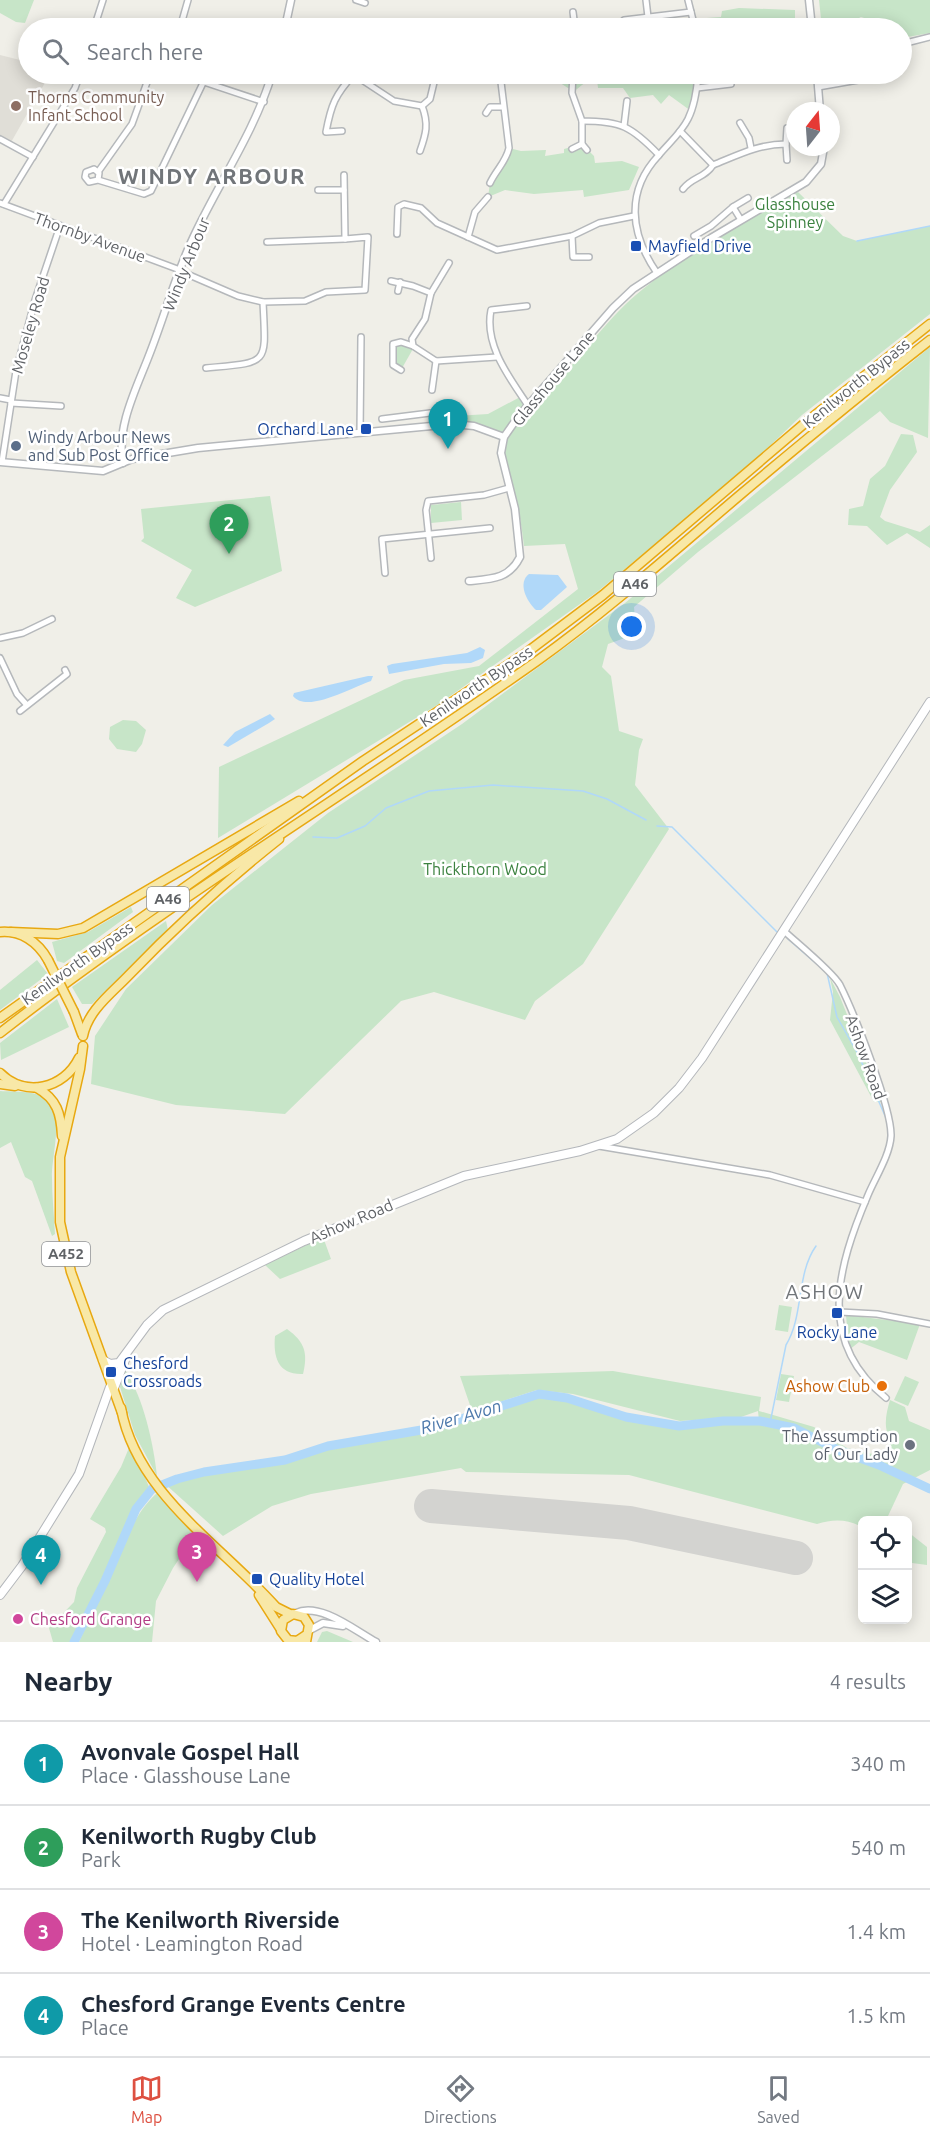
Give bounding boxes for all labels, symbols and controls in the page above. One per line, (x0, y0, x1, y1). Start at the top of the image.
search box (18, 18, 912, 84)
icon: search (39, 35, 72, 68)
text: Search here (87, 39, 203, 64)
place label: Thorns Community Infant School (28, 88, 164, 124)
marker: Thorns Community Infant School (9, 99, 23, 113)
north arrow (786, 102, 840, 156)
district label: WINDY ARBOUR (118, 163, 306, 188)
park label: Glasshouse Spinney (755, 195, 835, 231)
street label: Thornby Avenue (32, 208, 148, 266)
street label: Windy Arbour (159, 215, 213, 313)
place label: Mayfield Drive (648, 237, 752, 255)
marker: Mayfield Drive (629, 239, 643, 253)
street label: Moseley Road (8, 274, 52, 376)
street label: Glasshouse Lane (508, 327, 598, 429)
street label: Kenilworth Bypass (799, 334, 913, 431)
pin: 1 (428, 400, 468, 449)
place label: Orchard Lane (257, 420, 354, 438)
marker: Orchard Lane (359, 422, 373, 436)
place label: Windy Arbour News and Sub Post Office (28, 428, 171, 464)
marker: Windy Arbour News and Sub Post Office (9, 439, 23, 453)
pin: 2 (210, 504, 248, 554)
road number: A46 (614, 572, 656, 596)
your location (617, 612, 646, 641)
street label: Kenilworth Bypass (416, 642, 536, 730)
park label: Thickthorn Wood (423, 860, 547, 878)
road number: A46 (147, 887, 189, 911)
street label: Kenilworth Bypass (18, 918, 136, 1008)
street label: Ashow Road (842, 1012, 890, 1102)
street label: Ashow Road (307, 1195, 395, 1247)
road number: A452 (42, 1242, 90, 1266)
district label: ASHOW (785, 1280, 865, 1303)
marker: Rocky Lane (830, 1306, 844, 1320)
place label: Rocky Lane (797, 1323, 877, 1341)
place label: Chesford Crossroads (123, 1354, 202, 1390)
marker: Chesford Crossroads (104, 1365, 118, 1379)
place label: Ashow Club (785, 1377, 870, 1395)
marker: Ashow Club (875, 1379, 889, 1393)
water label: River Avon (418, 1395, 504, 1437)
place label: The Assumption of Our Lady (782, 1427, 898, 1463)
marker: The Assumption of Our Lady (903, 1438, 917, 1452)
map controls (858, 1516, 912, 1624)
button: locate (858, 1516, 912, 1570)
pin: 3 (178, 1532, 216, 1582)
pin: 4 (22, 1536, 60, 1585)
place label: Quality Hotel (269, 1570, 364, 1588)
button: layers (858, 1570, 912, 1624)
marker: Quality Hotel (250, 1572, 264, 1586)
place label: Chesford Grange (30, 1610, 151, 1628)
marker: Chesford Grange (11, 1612, 25, 1626)
text: Nearby (24, 1667, 112, 1696)
text: 4 results (830, 1670, 906, 1693)
text: Avonvale Gospel Hall (81, 1739, 299, 1764)
text: 1 (38, 1752, 49, 1775)
text: 340 m (850, 1752, 906, 1775)
text: Place · Glasshouse Lane (81, 1764, 291, 1787)
text: Kenilworth Rugby Club (81, 1823, 317, 1848)
text: 2 (38, 1836, 49, 1859)
text: 540 m (850, 1836, 906, 1859)
text: Park (81, 1848, 121, 1871)
text: The Kenilworth Riverside (81, 1907, 340, 1932)
text: 3 (38, 1920, 49, 1943)
text: 1.4 km (847, 1920, 906, 1943)
text: Hotel · Leamington Road (81, 1932, 303, 1955)
text: Chesford Grange Events Centre (81, 1991, 406, 2016)
text: 4 (38, 2004, 49, 2027)
text: 1.5 km (847, 2004, 906, 2027)
text: Place (81, 2016, 129, 2039)
tab: Map (130, 2072, 163, 2126)
tab: Directions (424, 2072, 497, 2126)
tab: Saved (757, 2072, 800, 2126)

